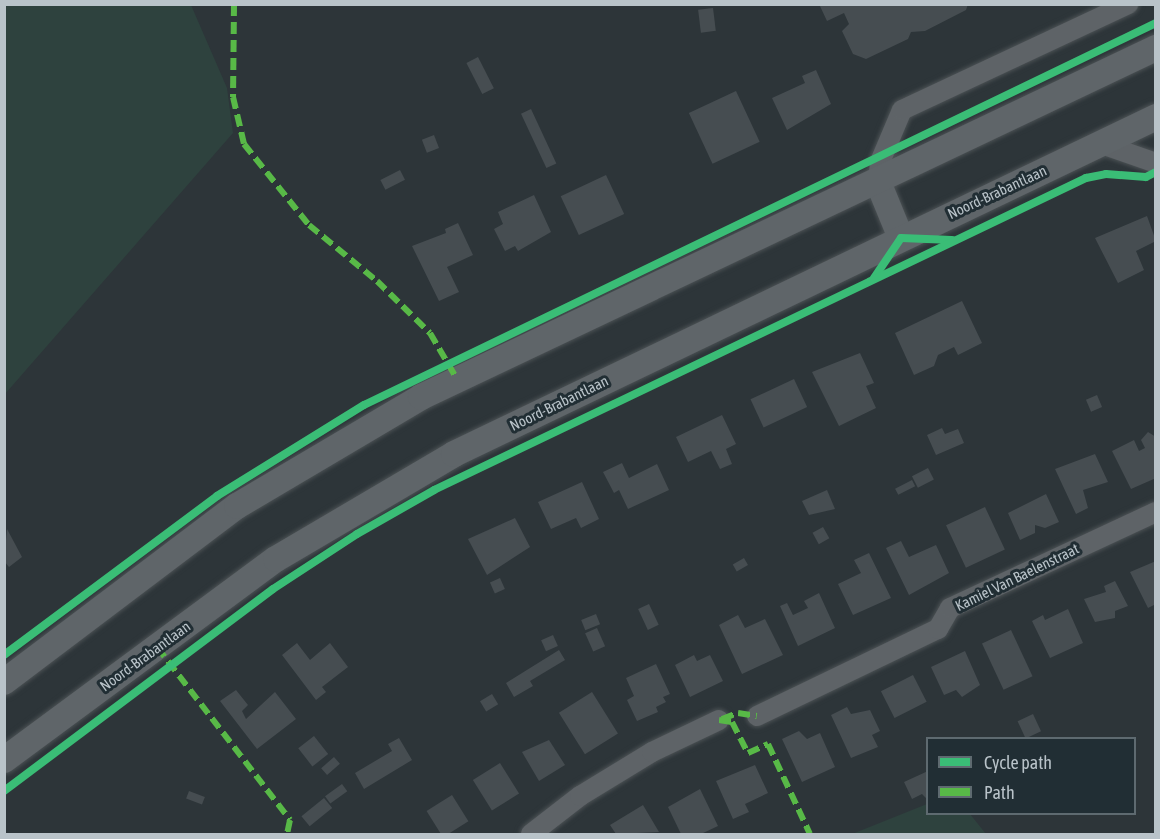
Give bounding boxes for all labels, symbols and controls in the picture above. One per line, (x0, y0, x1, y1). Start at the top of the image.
street label: Noord-Brabantlaan (945, 161, 1049, 223)
street label: Noord-Brabantlaan (507, 371, 611, 435)
street label: Kamiel Van Baelenstraat (952, 539, 1082, 615)
street label: Noord-Brabantlaan (96, 617, 194, 695)
legend (926, 737, 1136, 815)
text: Cycle path (984, 752, 1052, 773)
text: Path (984, 782, 1015, 803)

